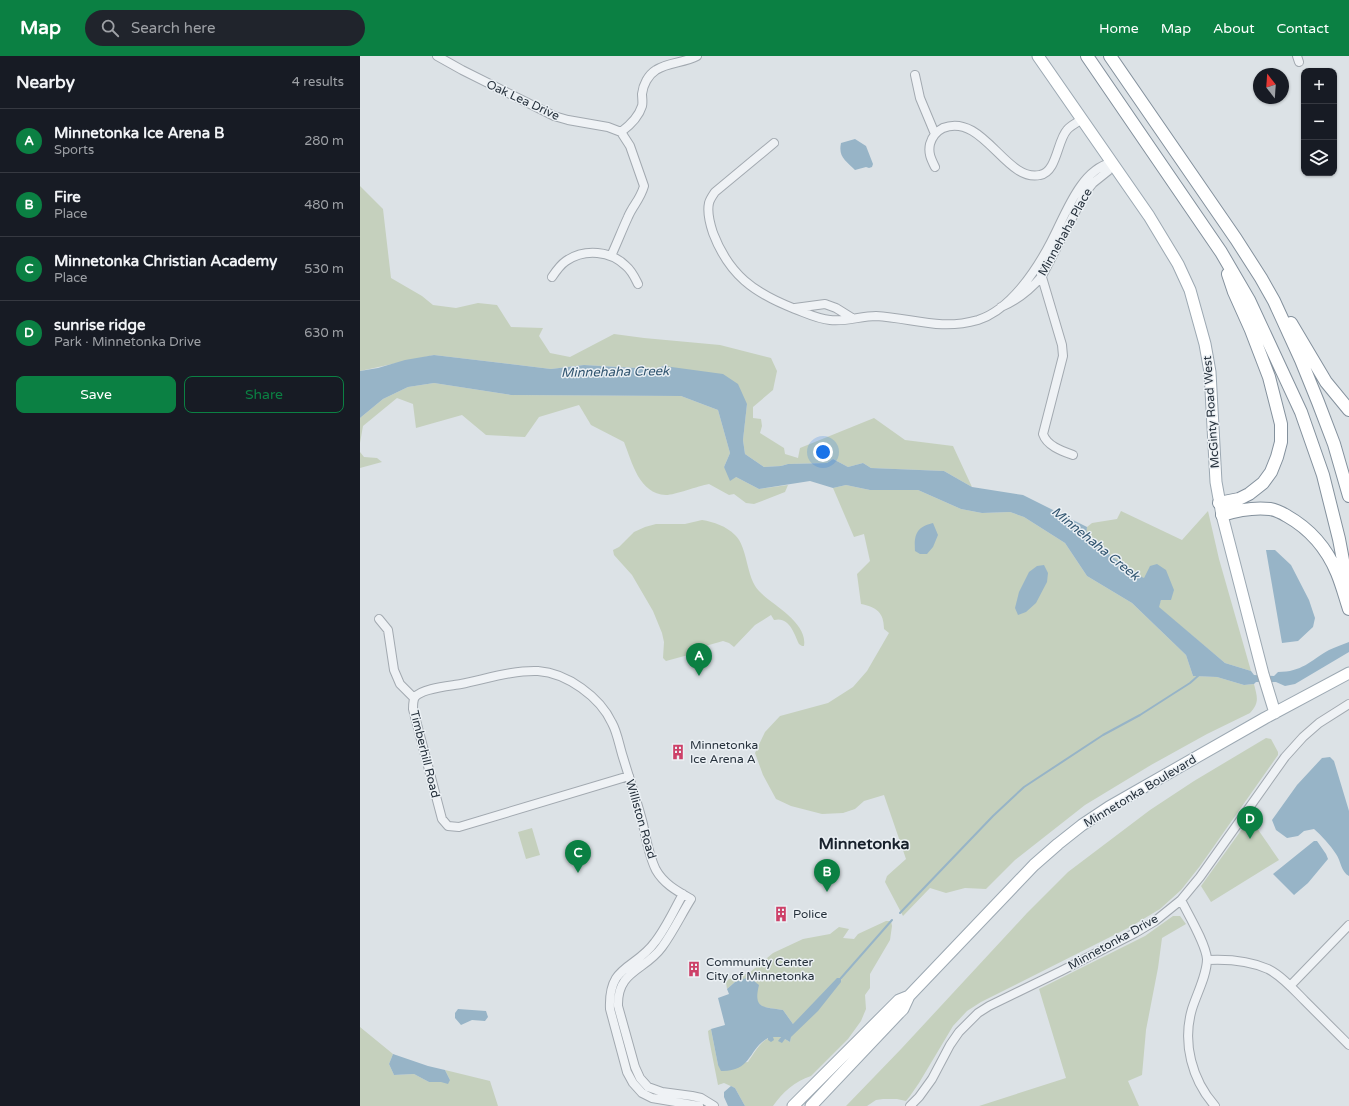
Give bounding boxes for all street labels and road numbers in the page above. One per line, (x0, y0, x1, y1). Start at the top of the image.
street label: Oak Lea Drive (484, 77, 562, 123)
street label: Minnehaha Place (1035, 186, 1095, 278)
street label: McGinty Road West (1200, 355, 1222, 469)
street label: Timberhill Road (407, 709, 443, 799)
street label: Minnetonka Boulevard (1081, 752, 1199, 830)
street label: Williston Road (623, 778, 659, 860)
street label: Minnetonka Drive (1066, 911, 1161, 973)

